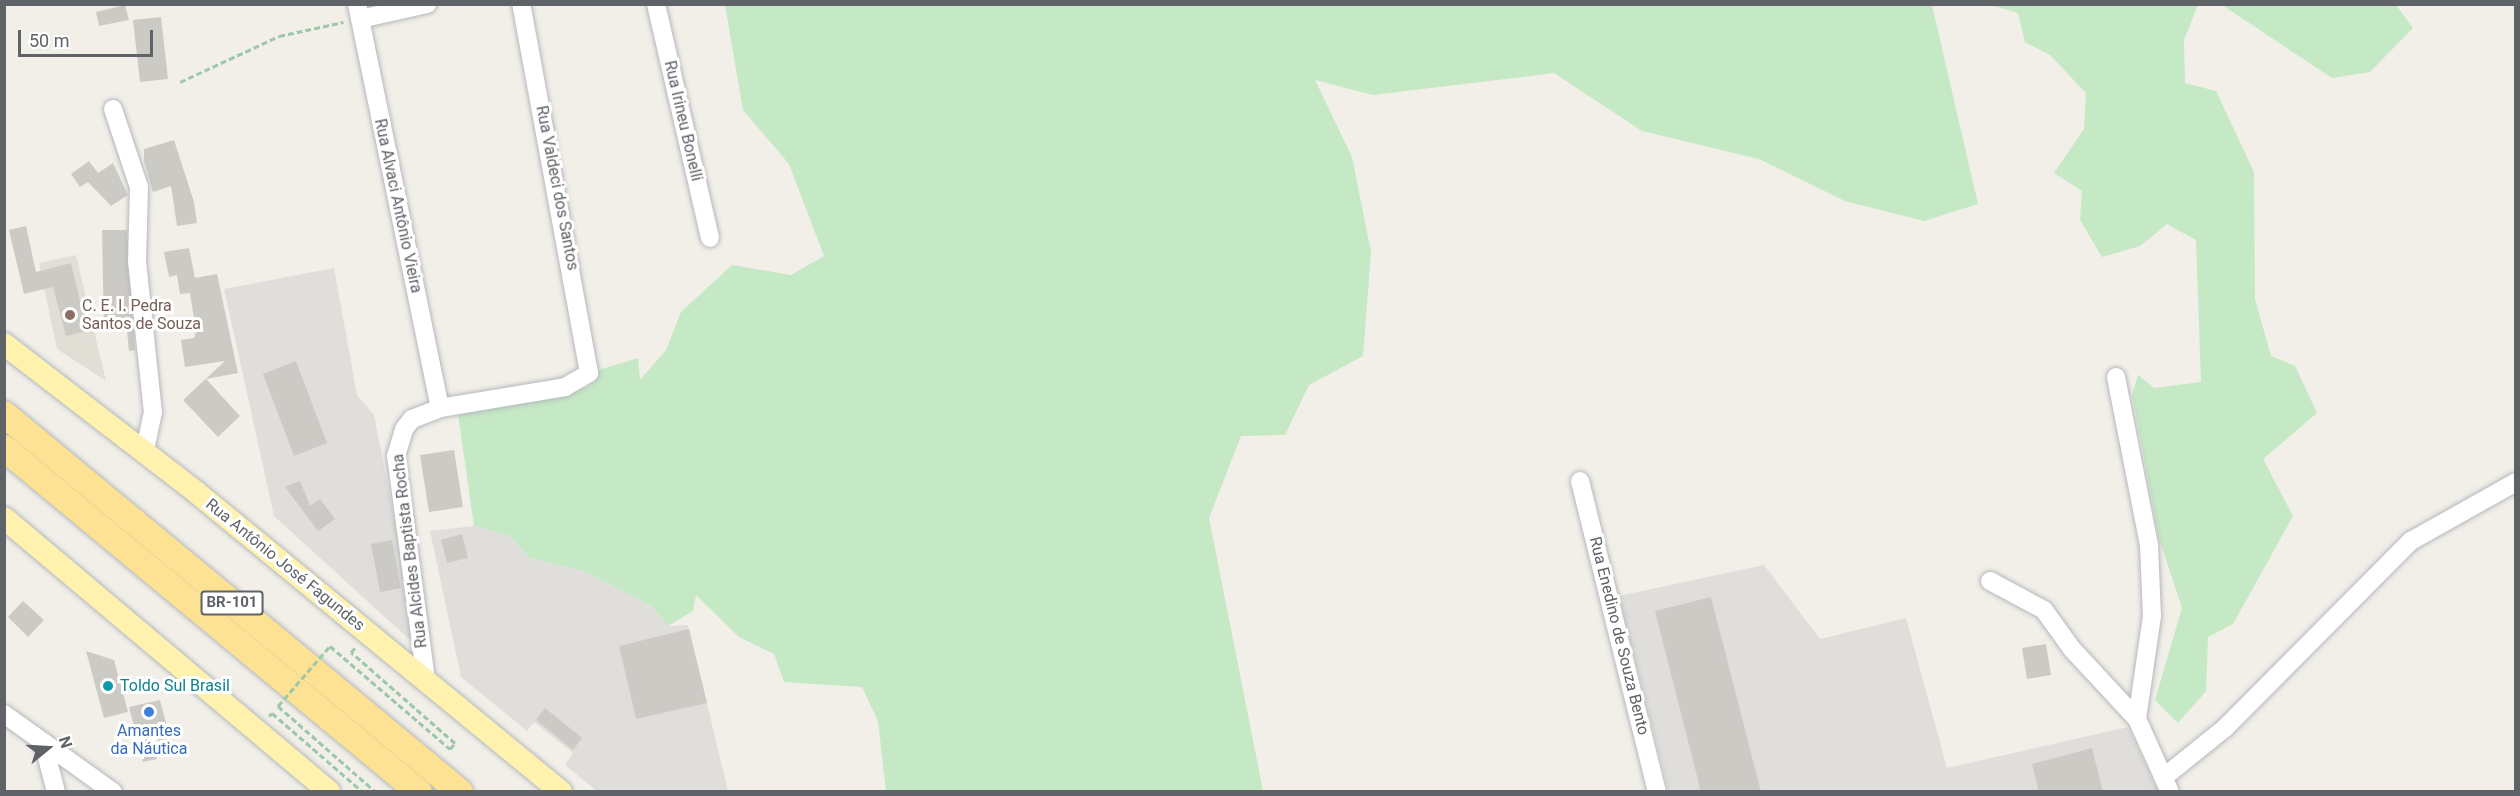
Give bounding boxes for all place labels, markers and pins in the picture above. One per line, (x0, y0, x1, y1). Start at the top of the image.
place label: C. E. I. Pedra Santos de Souza (82, 296, 201, 334)
marker: C. E. I. Pedra Santos de Souza (63, 308, 77, 322)
place label: Toldo Sul Brasil (120, 676, 230, 696)
marker: Toldo Sul Brasil (101, 679, 115, 693)
marker: Amantes da Náutica (142, 705, 156, 719)
place label: Amantes da Náutica (111, 721, 187, 759)

